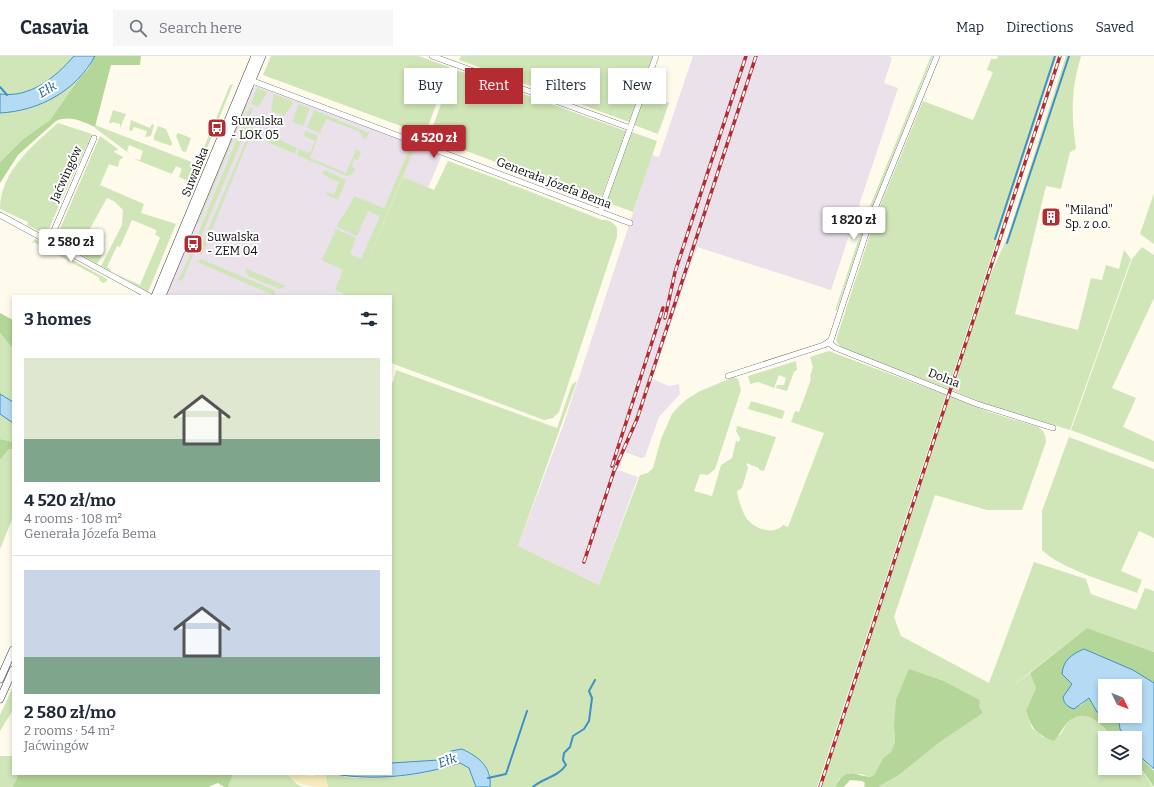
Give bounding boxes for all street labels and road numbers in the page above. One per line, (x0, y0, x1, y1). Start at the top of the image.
street label: Jaćwingów (47, 144, 85, 205)
street label: Suwalska (179, 145, 211, 199)
street label: Generała Józefa Bema (494, 155, 614, 212)
street label: Dolna (926, 366, 962, 391)

